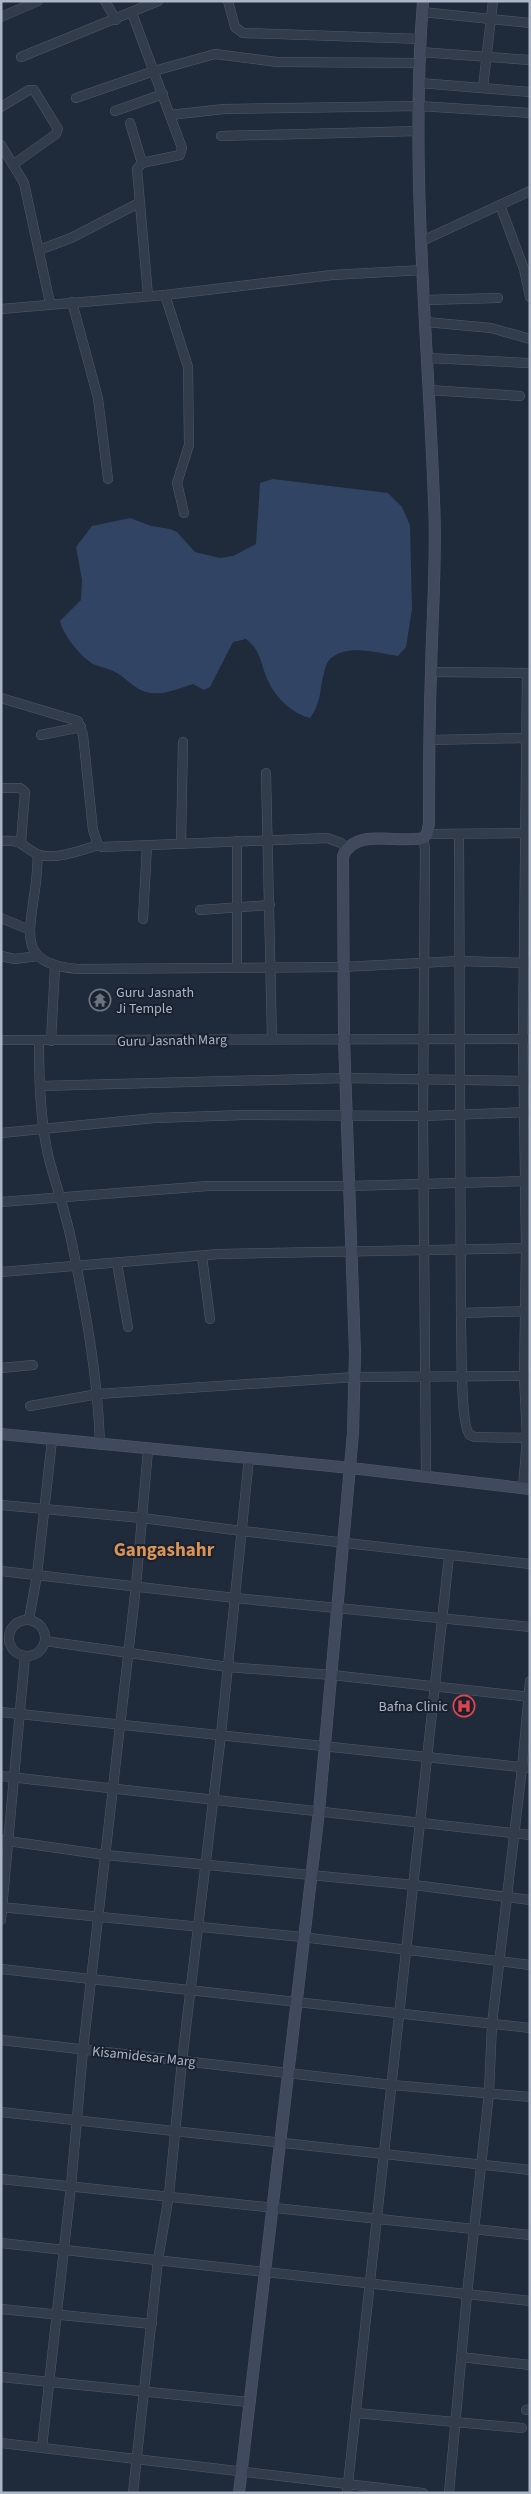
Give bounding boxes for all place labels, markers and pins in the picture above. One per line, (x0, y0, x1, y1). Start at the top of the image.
place label: Guru Jasnath Ji Temple (116, 983, 194, 1019)
temple icon: Guru Jasnath Ji Temple (88, 988, 112, 1012)
hospital icon: Bafna Clinic (452, 1694, 476, 1718)
place label: Bafna Clinic (379, 1697, 449, 1717)

